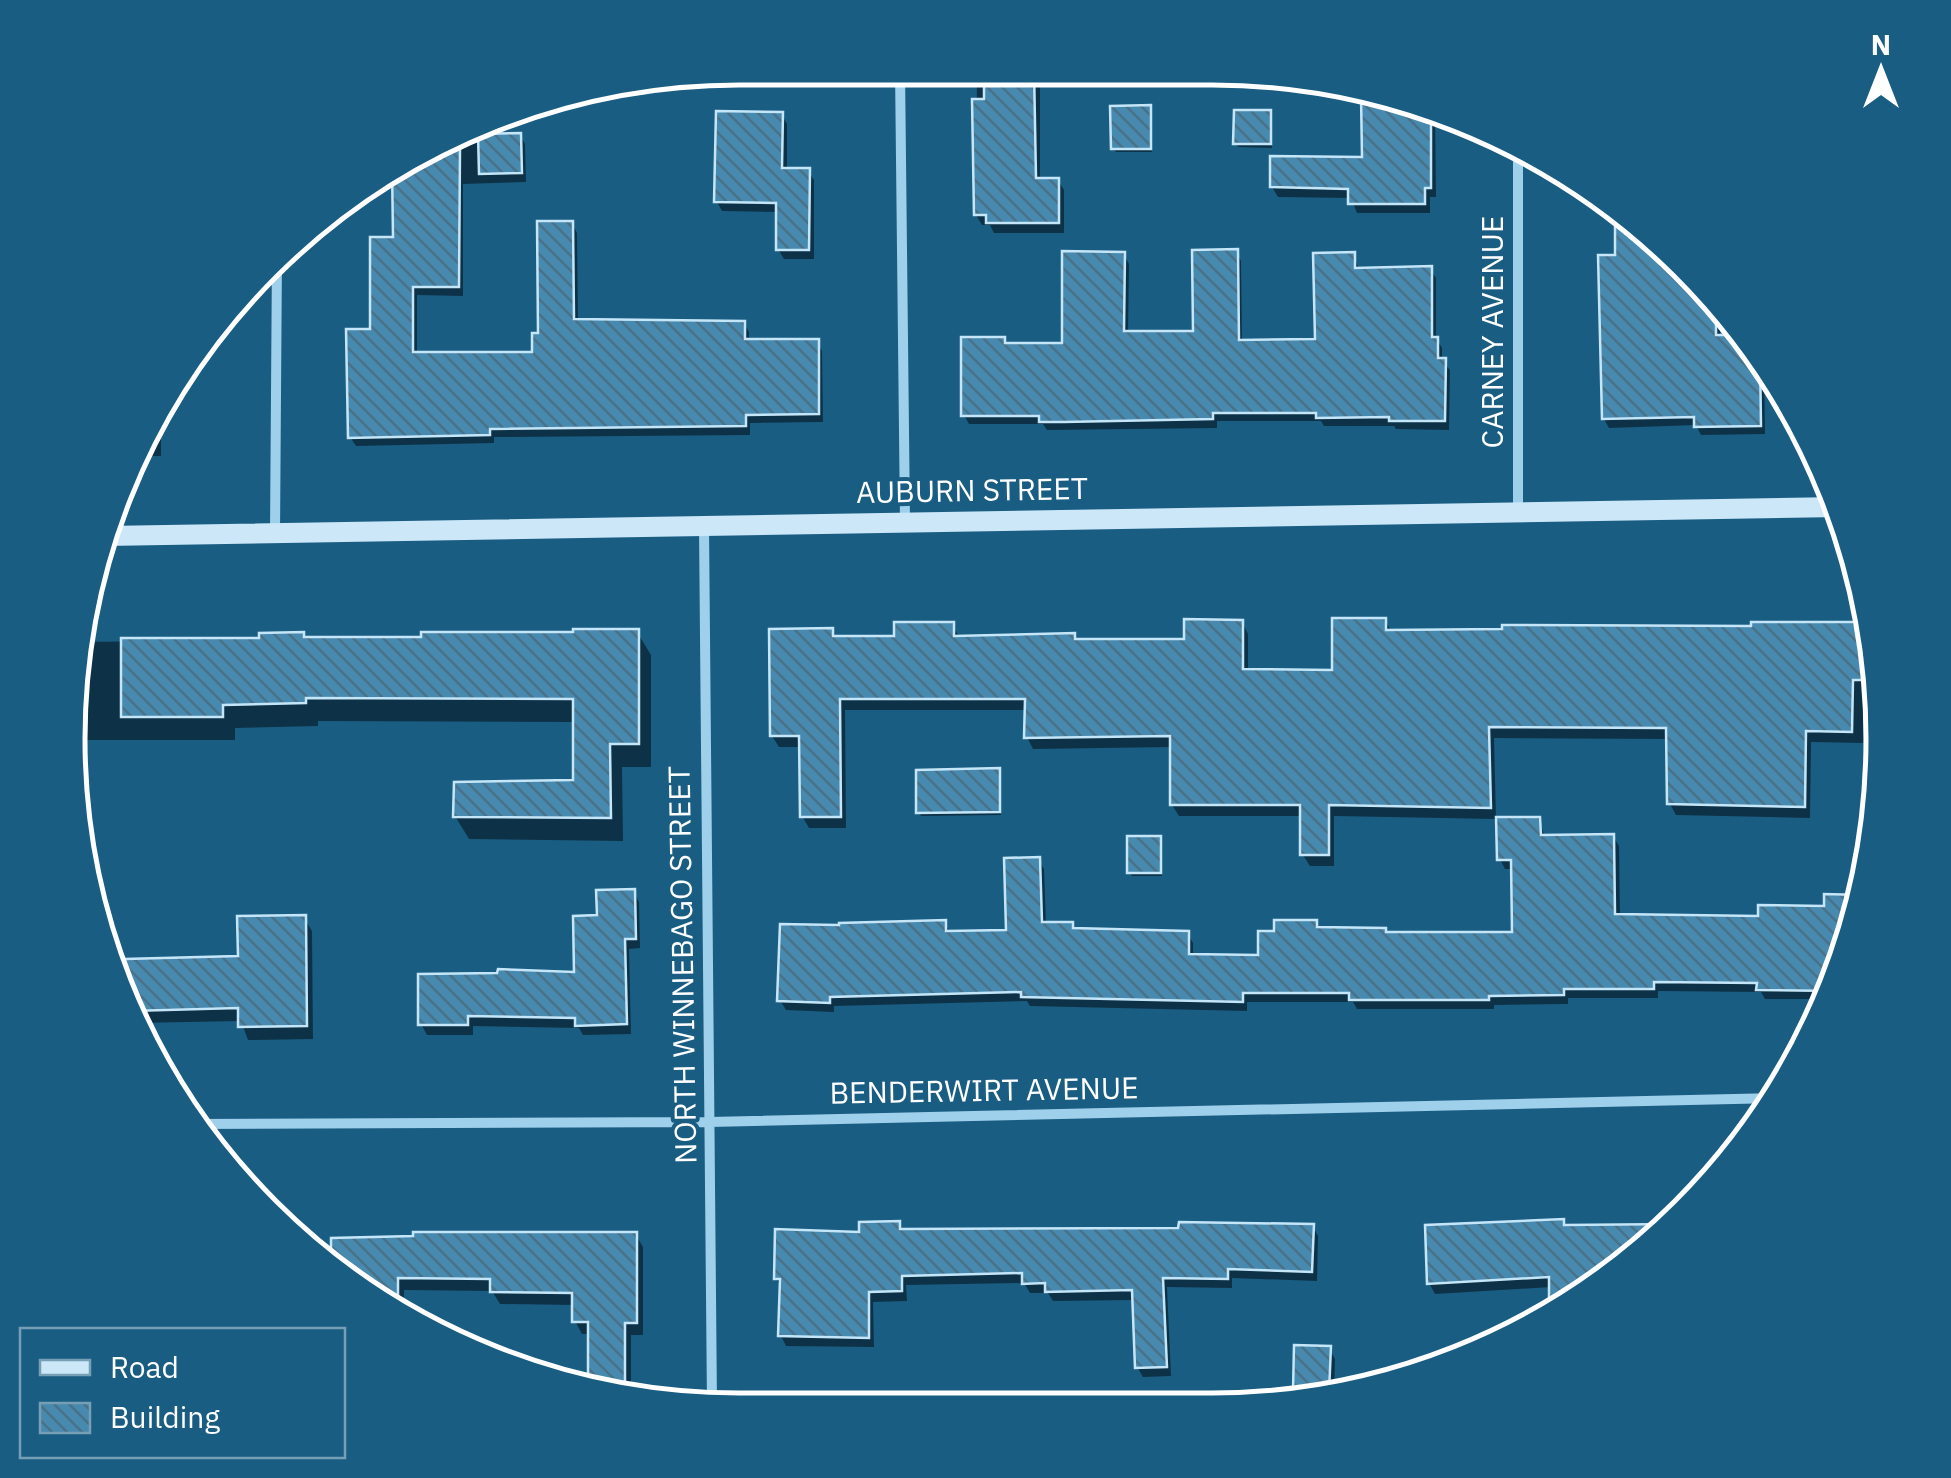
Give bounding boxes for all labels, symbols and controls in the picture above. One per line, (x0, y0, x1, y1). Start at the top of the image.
north arrow (1831, 20, 1931, 120)
text: N (1871, 26, 1891, 63)
street label: CARNEY AVENUE (1472, 216, 1511, 448)
street label: AUBURN STREET (856, 468, 1088, 511)
street label: NORTH WINNEBAGO STREET (659, 766, 704, 1164)
street label: BENDERWIRT AVENUE (829, 1067, 1139, 1112)
legend (20, 1328, 345, 1458)
text: Road (110, 1347, 179, 1386)
text: Building (110, 1397, 220, 1436)

